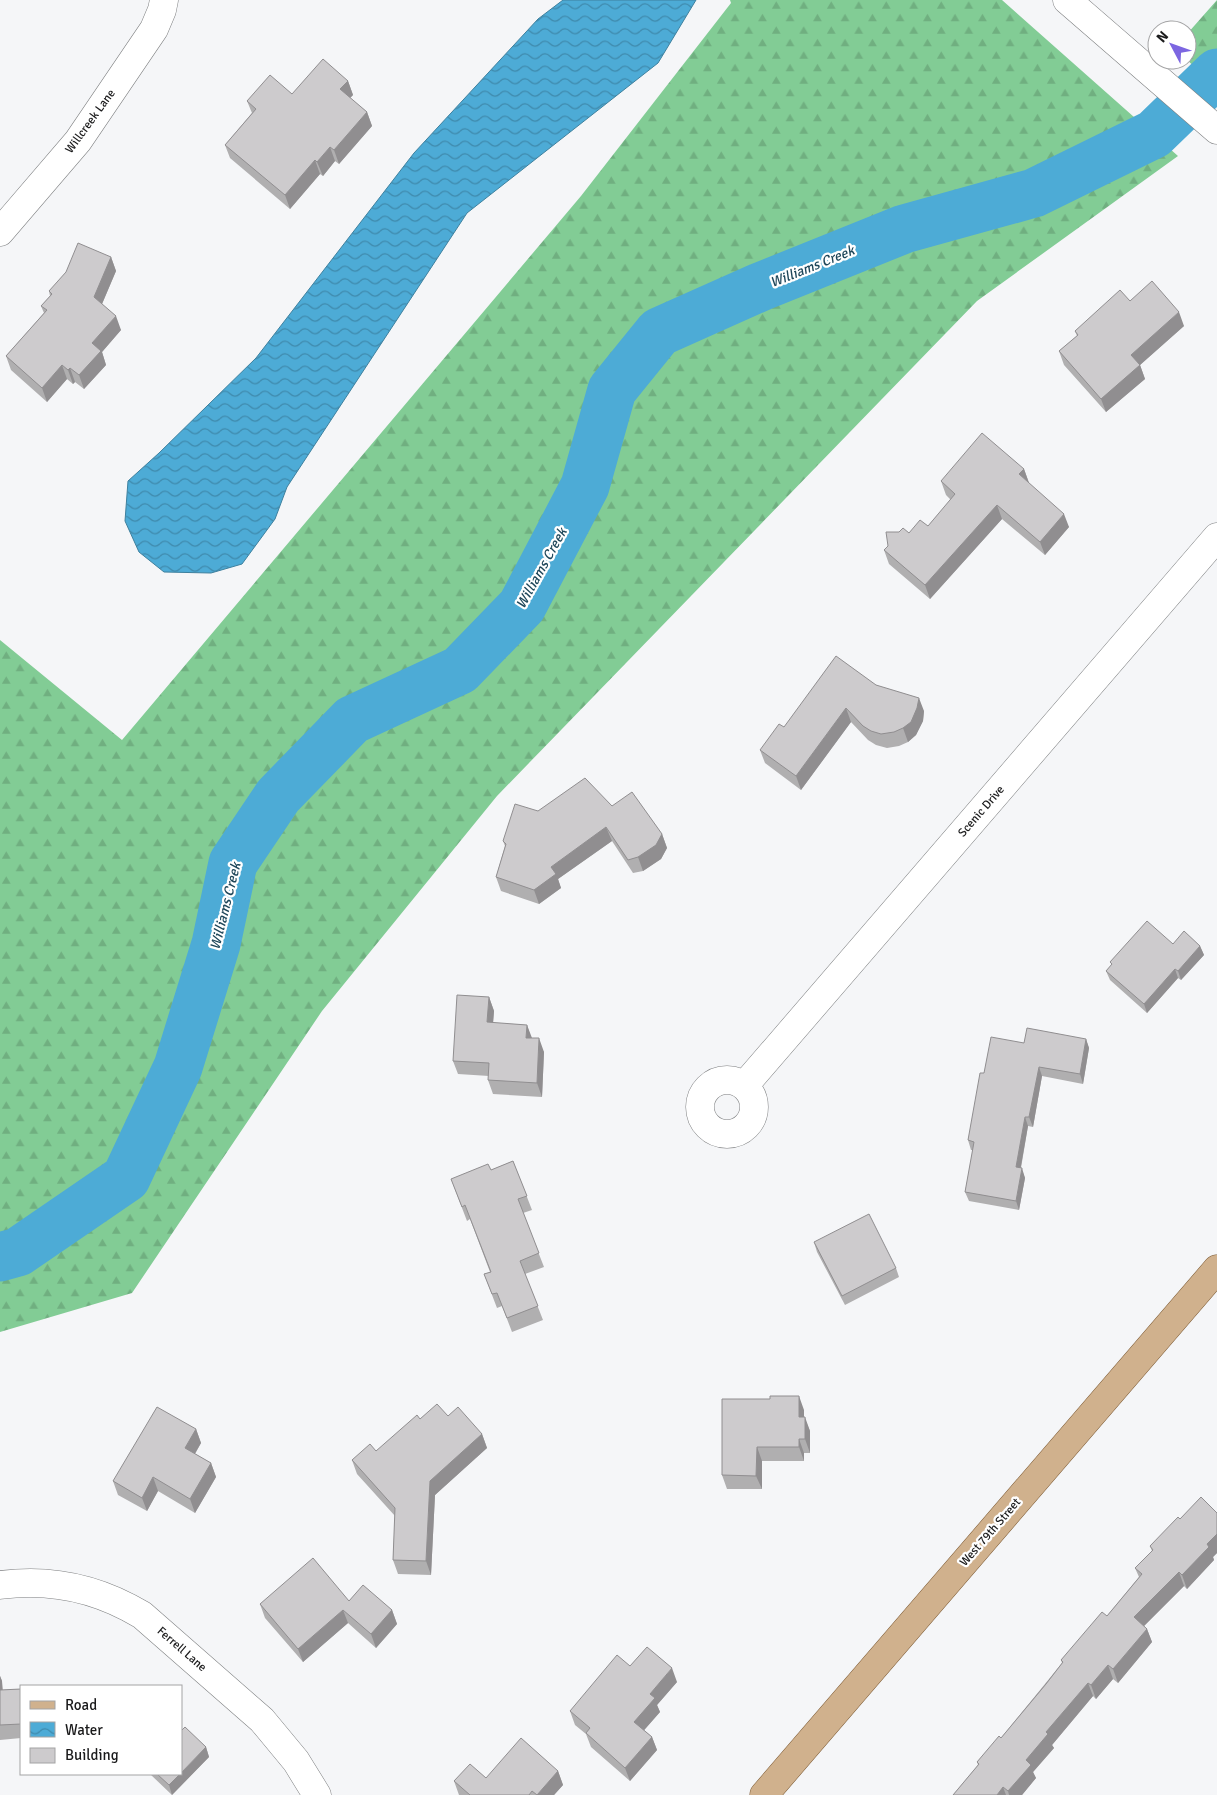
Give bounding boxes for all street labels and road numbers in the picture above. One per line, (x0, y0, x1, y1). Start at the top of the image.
street label: Willcreek Lane (62, 86, 119, 156)
street label: Scenic Drive (955, 783, 1008, 840)
street label: West 79th Street (957, 1495, 1024, 1569)
street label: Ferrell Lane (154, 1624, 210, 1675)

